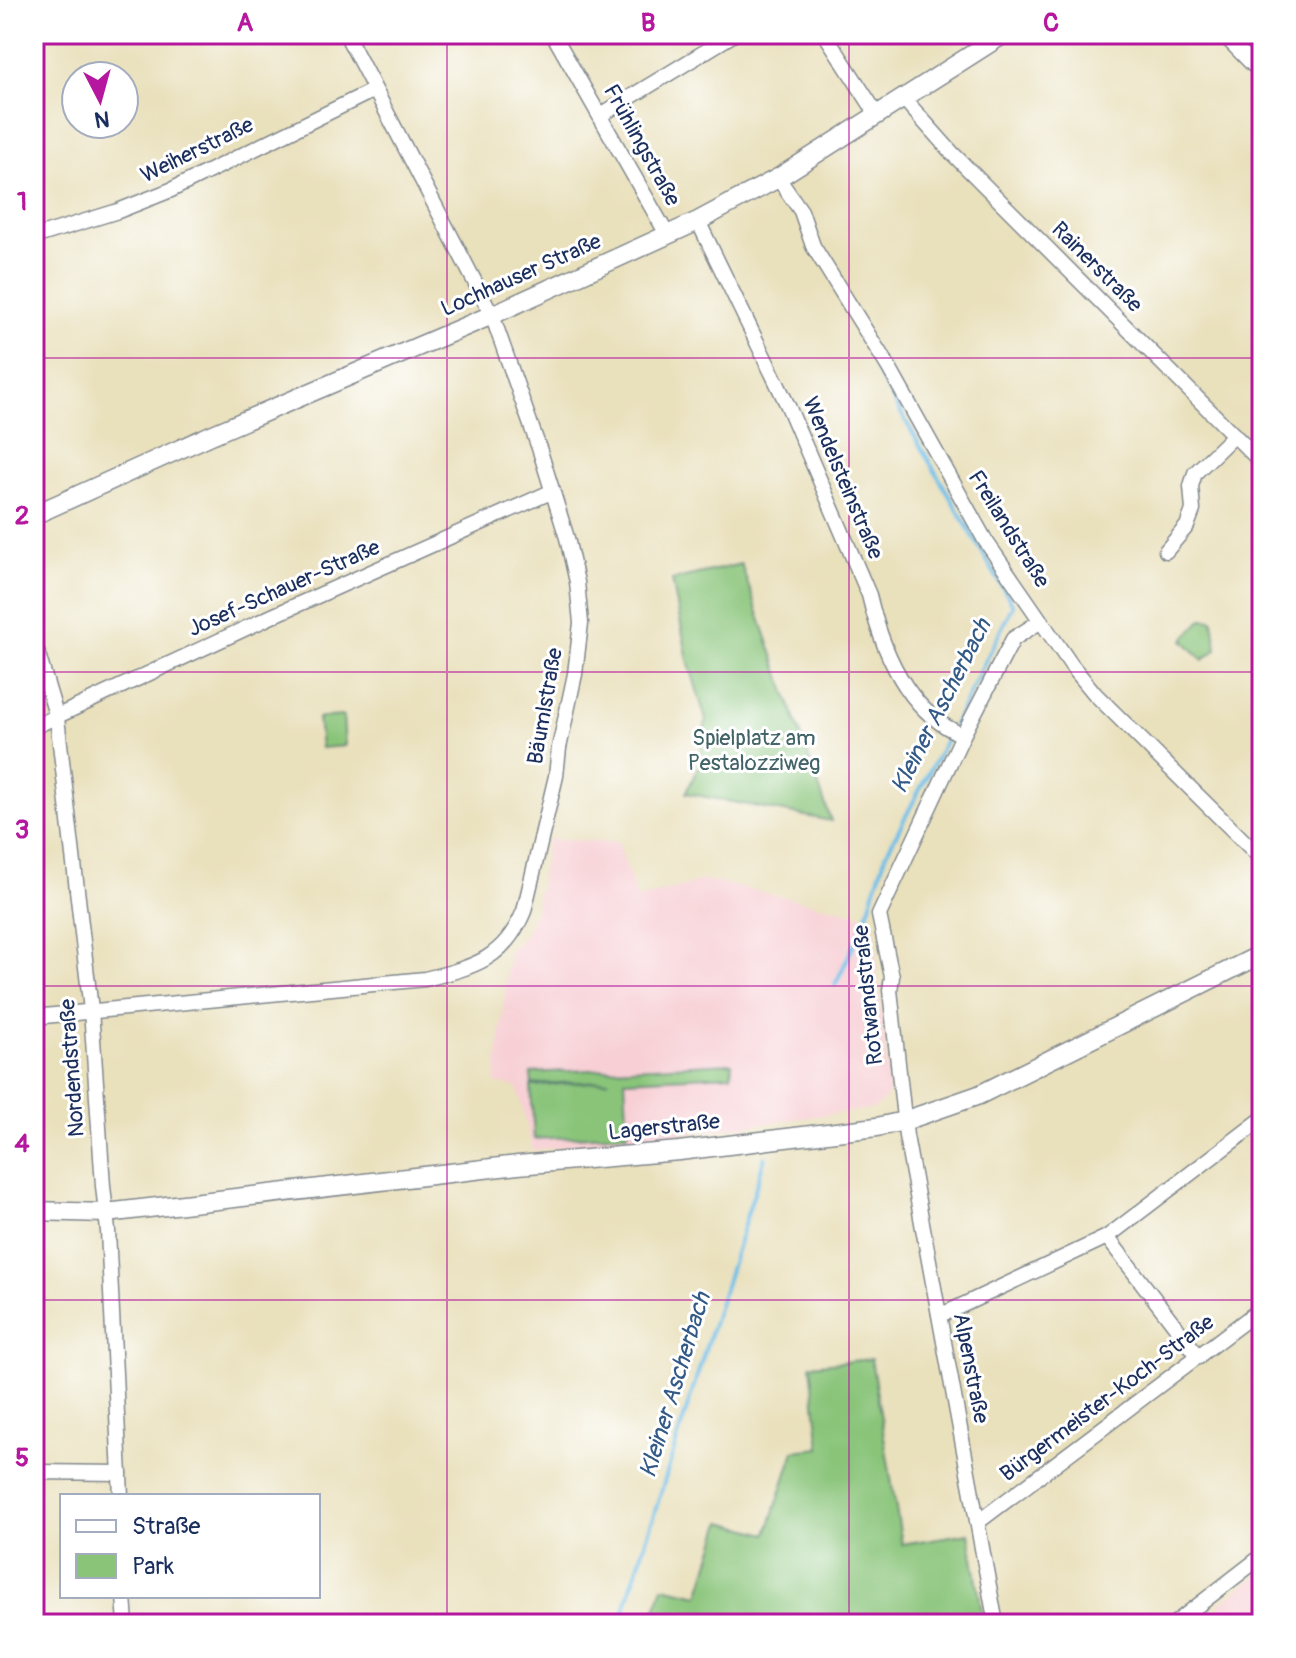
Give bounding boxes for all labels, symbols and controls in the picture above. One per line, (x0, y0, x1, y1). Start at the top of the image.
text: A (237, 7, 254, 39)
text: B (641, 7, 655, 39)
text: C (1043, 7, 1059, 39)
north arrow (60, 60, 140, 140)
street label: Frühlingstraße (597, 79, 687, 211)
text: N (93, 104, 111, 134)
street label: Weiherstraße (136, 111, 258, 189)
text: 1 (17, 186, 27, 218)
street label: Rainerstraße (1046, 216, 1149, 319)
street label: Lochhauser Straße (436, 227, 606, 323)
street label: Wendelsteinstraße (796, 393, 890, 564)
street label: Freilandstraße (962, 465, 1056, 593)
text: 2 (15, 500, 29, 532)
street label: Josef-Schauer-Straße (184, 533, 384, 643)
water label: Kleiner Ascherbach (885, 612, 998, 798)
street label: Bäumlstraße (521, 645, 569, 766)
park label: Spielplatz am Pestalozziweg (688, 724, 820, 777)
text: 3 (15, 814, 29, 846)
street label: Rotwandstraße (847, 923, 889, 1066)
street label: Nordendstraße (53, 998, 91, 1138)
street label: Lagerstraße (607, 1107, 721, 1147)
text: 4 (14, 1128, 30, 1160)
water label: Kleiner Ascherbach (633, 1287, 717, 1481)
street label: Bürgermeister-Koch-Straße (994, 1308, 1220, 1488)
street label: Alpenstraße (947, 1310, 995, 1426)
text: 5 (15, 1442, 29, 1474)
legend (60, 1494, 320, 1598)
text: Straße (132, 1512, 200, 1541)
text: Park (132, 1552, 174, 1581)

